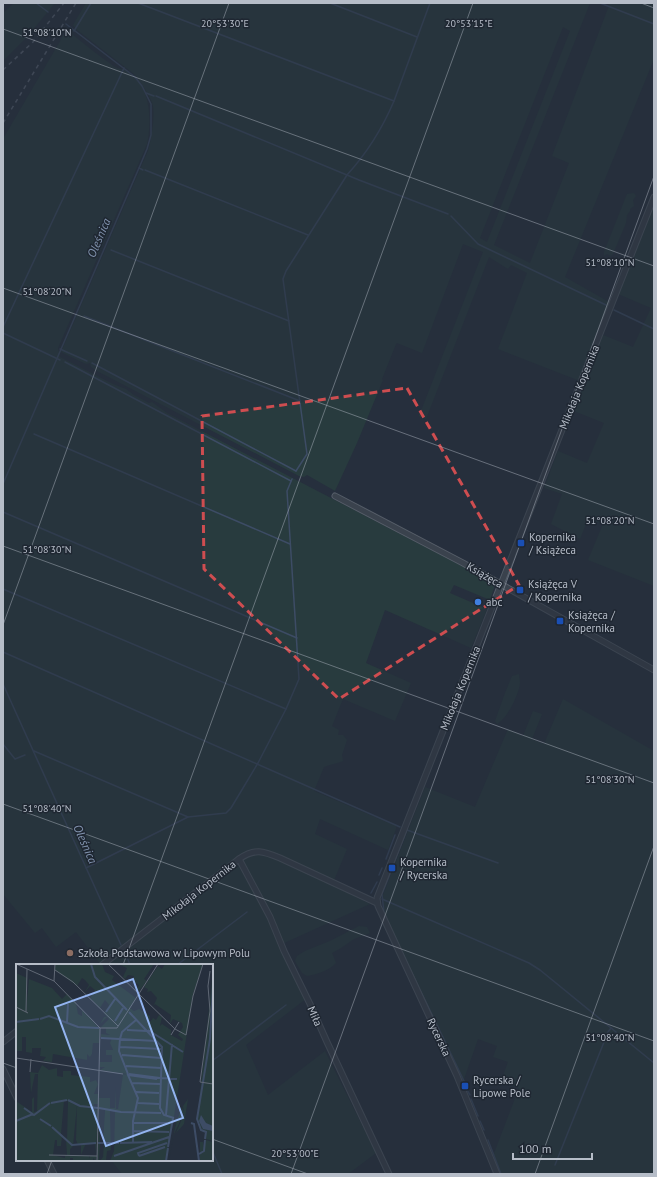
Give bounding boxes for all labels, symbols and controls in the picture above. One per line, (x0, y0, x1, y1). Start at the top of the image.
text: 20°53'30"E (201, 17, 249, 30)
text: 20°53'15"E (445, 17, 493, 30)
text: 51°08'10"N (22, 26, 72, 39)
water label: Oleśnica (84, 216, 114, 260)
text: 51°08'10"N (585, 256, 635, 269)
text: 51°08'20"N (22, 285, 72, 298)
street label: Mikołaja Kopernika (556, 343, 602, 431)
text: 51°08'20"N (585, 514, 635, 527)
place label: Kopernika / Książeca (528, 530, 576, 557)
marker: Kopernika / Książeca (516, 538, 526, 548)
text: 51°08'30"N (22, 543, 72, 556)
street label: Książęca (464, 559, 506, 591)
place label: Książęca V / Kopernika (527, 577, 582, 604)
marker: Książęca V / Kopernika (515, 585, 525, 595)
place label: abc (486, 595, 502, 609)
marker: abc (473, 597, 483, 607)
place label: Książęca / Kopernika (568, 608, 616, 635)
marker: Książęca / Kopernika (555, 616, 565, 626)
street label: Mikołaja Kopernika (437, 644, 483, 732)
text: 51°08'30"N (585, 773, 635, 786)
text: 51°08'40"N (22, 802, 72, 815)
water label: Oleśnica (70, 822, 101, 866)
place label: Kopernika / Rycerska (399, 855, 447, 882)
street label: Mikołaja Kopernika (159, 857, 239, 923)
marker: Kopernika / Rycerska (387, 863, 397, 873)
place label: Szkoła Podstawowa w Lipowym Polu (78, 946, 250, 960)
marker: Szkoła Podstawowa w Lipowym Polu (65, 948, 75, 958)
inset map (16, 964, 213, 1161)
street label: Miła (305, 1004, 325, 1028)
street label: Rycerska (424, 1016, 454, 1058)
text: 51°08'40"N (585, 1031, 635, 1044)
place label: Rycerska / Lipowe Pole (473, 1073, 531, 1100)
marker: Rycerska / Lipowe Pole (460, 1081, 470, 1091)
scale bar (513, 1135, 592, 1161)
text: 100 m (519, 1141, 552, 1156)
text: 20°53'00"E (271, 1147, 319, 1160)

